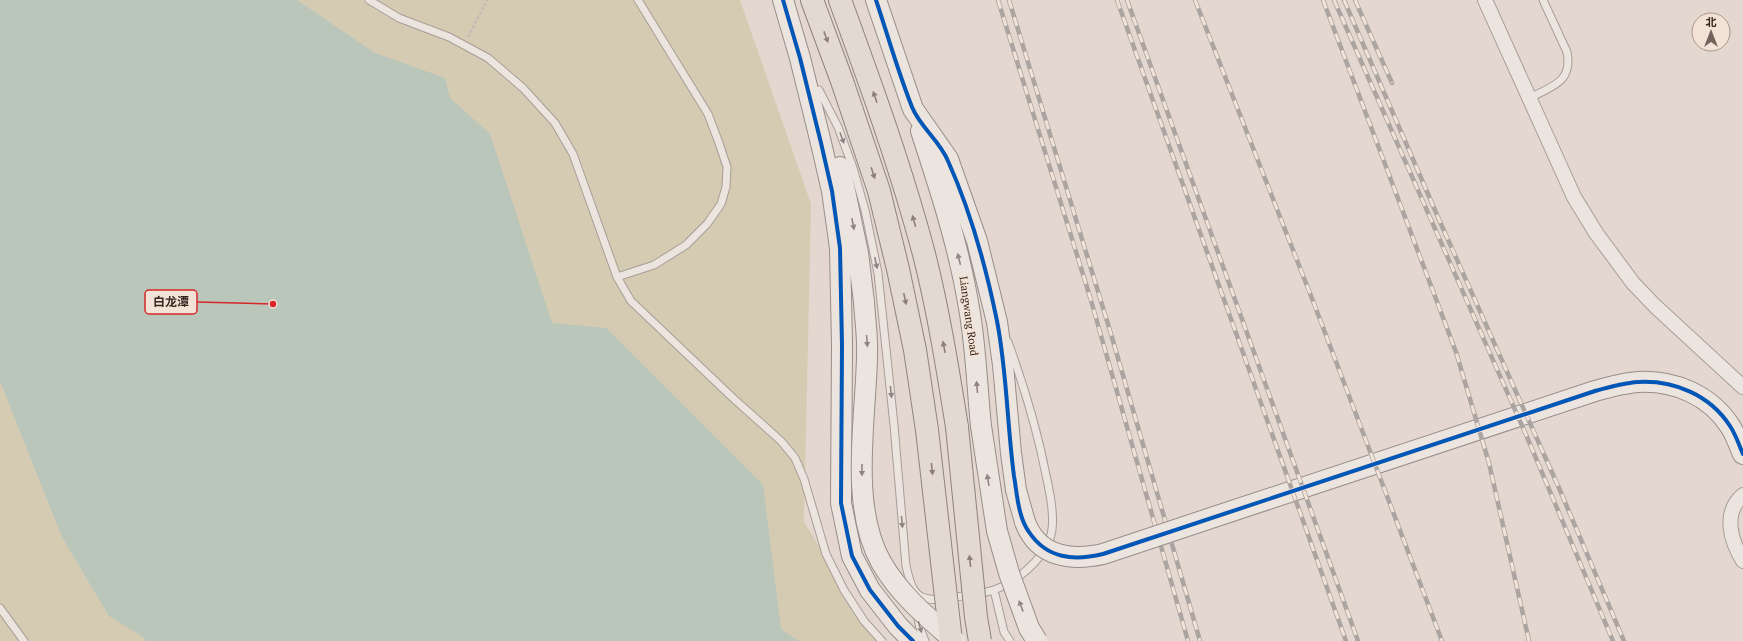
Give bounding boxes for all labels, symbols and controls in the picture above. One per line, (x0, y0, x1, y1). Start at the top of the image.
north arrow (1691, 12, 1731, 52)
text: 北 (1706, 15, 1717, 29)
one-way arrow (823, 31, 829, 43)
one-way arrow (871, 91, 877, 103)
one-way arrow (840, 133, 846, 145)
one-way arrow (870, 167, 876, 179)
one-way arrow (911, 215, 917, 227)
one-way arrow (850, 218, 856, 231)
one-way arrow (956, 252, 962, 265)
one-way arrow (873, 257, 879, 270)
street label: Liangwang Road (956, 275, 982, 357)
callout: 白龙潭 (145, 290, 197, 314)
one-way arrow (902, 292, 908, 305)
text: 白龙潭 (153, 294, 189, 309)
one-way arrow (863, 334, 870, 347)
one-way arrow (941, 341, 947, 353)
one-way arrow (974, 381, 981, 393)
one-way arrow (887, 386, 894, 399)
one-way arrow (928, 463, 935, 475)
one-way arrow (859, 464, 865, 477)
one-way arrow (985, 474, 991, 486)
one-way arrow (898, 516, 905, 528)
one-way arrow (967, 555, 974, 567)
one-way arrow (1018, 599, 1024, 611)
one-way arrow (917, 621, 923, 633)

